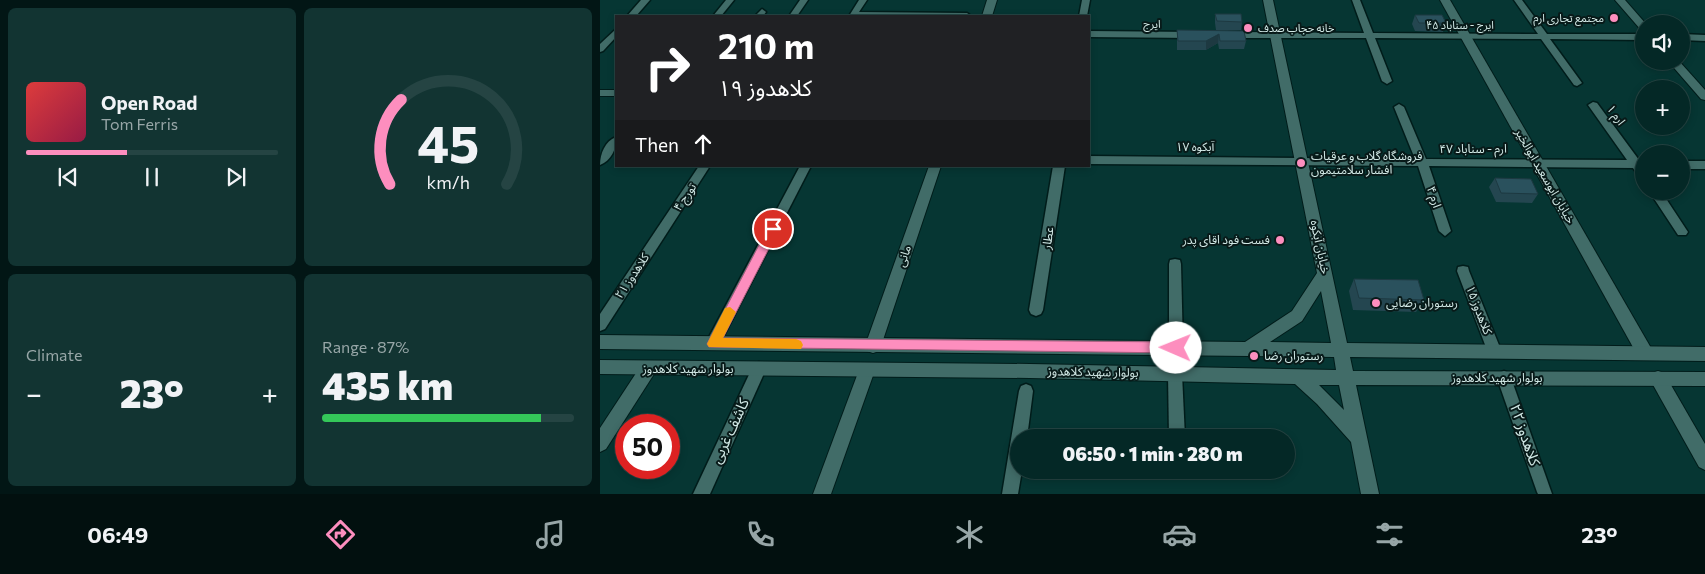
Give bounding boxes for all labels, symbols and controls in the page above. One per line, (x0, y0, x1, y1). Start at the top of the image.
place label: مجتمع تجاری ارم (1533, 11, 1604, 26)
marker: مجتمع تجاری ارم (1608, 12, 1620, 24)
map controls (1635, 15, 1690, 200)
button: sound (1635, 15, 1690, 70)
street label: ایرج (1143, 17, 1161, 32)
street label: ایرج - سناباد ۴۵ (1426, 18, 1494, 33)
place label: خانه حجاب صدف (1258, 21, 1335, 35)
marker: خانه حجاب صدف (1242, 22, 1254, 34)
text: 210 m (718, 23, 814, 66)
icon: right (635, 35, 700, 100)
text: کلاهدوز ۱۹ (718, 74, 812, 101)
button: + (1635, 80, 1690, 135)
text: Open Road (101, 91, 197, 114)
street label: ارم ۱ (1602, 101, 1629, 129)
text: 45 (417, 110, 479, 174)
text: Tom Ferris (101, 114, 178, 133)
street label: خیابان ابوسعید ابوالخیر (1512, 125, 1579, 226)
icon: ahead (689, 130, 717, 158)
text: Then (635, 133, 679, 156)
street label: آبکوه ۱۷ (1176, 139, 1215, 154)
street label: ارم - سناباد ۴۷ (1439, 141, 1507, 158)
button: − (1635, 145, 1690, 200)
place label: فروشگاه گلاب و عرقیات افشار سلامتیمون (1311, 148, 1422, 177)
marker: فروشگاه گلاب و عرقیات افشار سلامتیمون (1295, 157, 1307, 169)
icon: previous (54, 163, 82, 191)
icon: pause (138, 163, 166, 191)
icon: next (222, 163, 250, 191)
text: km/h (426, 171, 470, 193)
street label: تورج ۴ (670, 179, 701, 215)
street label: ارم ۴ (1422, 184, 1445, 210)
pin (752, 208, 794, 250)
icon: arrive (759, 215, 787, 243)
street label: خیابان آبکوه (1307, 218, 1334, 275)
street label: عطار (1038, 226, 1057, 251)
place label: فست فود اقای پدر (1181, 232, 1270, 248)
marker: فست فود اقای پدر (1274, 234, 1286, 246)
street label: مانی (893, 243, 914, 269)
street label: کلاهدوز ۲۱ (611, 249, 653, 301)
street label: کلاهدوز ۱۵ (1463, 283, 1496, 337)
place label: رستوران رضایی (1386, 295, 1458, 310)
marker: رستوران رضایی (1370, 297, 1382, 309)
position arrow (1149, 321, 1201, 373)
text: Range · 87% (322, 337, 409, 356)
text: Climate (26, 345, 82, 364)
place label: رستوران رضا (1264, 348, 1323, 363)
marker: رستوران رضا (1248, 350, 1260, 362)
text: 435 km (322, 361, 453, 408)
street label: بولوار شهید کلاهدوز (641, 361, 734, 376)
street label: بولوار شهید کلاهدوز (1046, 363, 1139, 380)
text: 23° (120, 369, 184, 416)
street label: بولوار شهید کلاهدوز (1450, 370, 1543, 385)
text: − (26, 376, 42, 410)
text: + (262, 376, 278, 410)
street label: کاشف غربی (706, 394, 753, 466)
street label: کلاهدوز ۲۲ (1506, 401, 1545, 469)
speed limit sign: 50 (615, 414, 680, 479)
text: 06:50 · 1 min · 280 m (1062, 442, 1243, 465)
icon: directions (323, 517, 358, 552)
icon: music (533, 517, 568, 552)
icon: phone (743, 517, 778, 552)
icon: climate (952, 517, 987, 552)
icon: car (1162, 517, 1197, 552)
icon: filters (1372, 517, 1407, 552)
text: 06:49 (87, 521, 148, 548)
text: 23° (1581, 521, 1618, 548)

